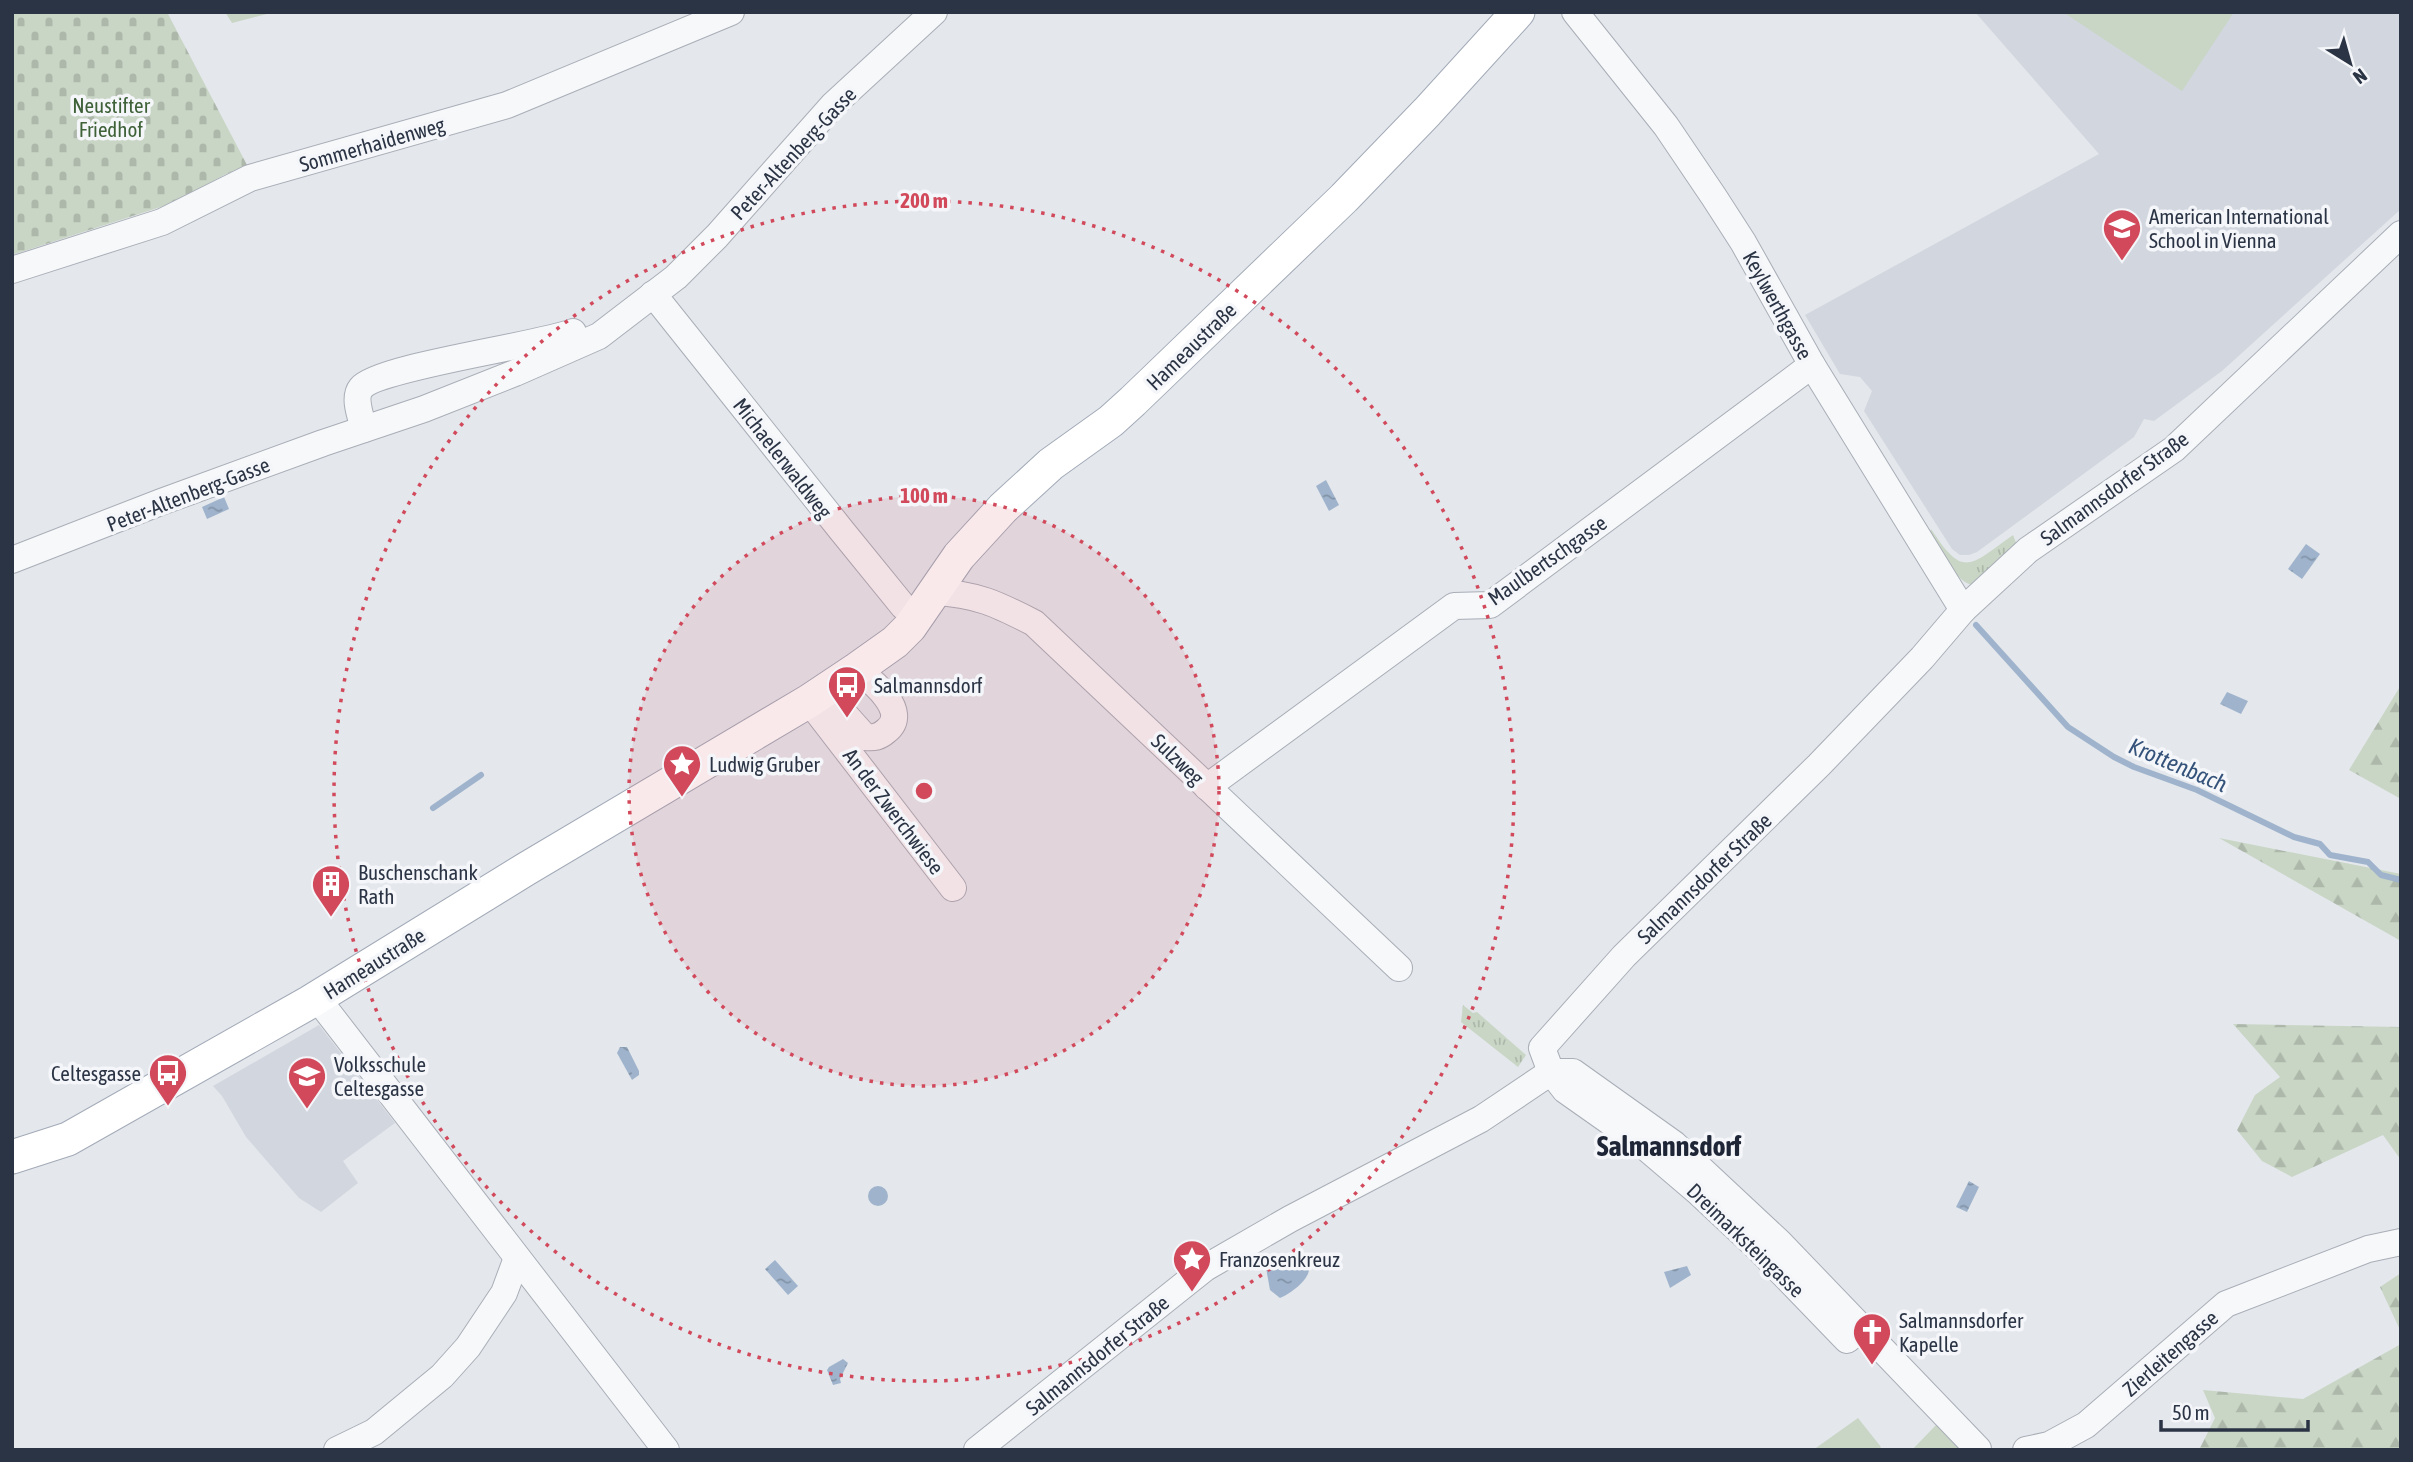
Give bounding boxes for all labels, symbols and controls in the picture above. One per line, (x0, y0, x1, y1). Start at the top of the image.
north arrow (2315, 28, 2385, 98)
text: N (2349, 64, 2371, 89)
street label: Peter-Altenberg-Gasse (725, 82, 861, 224)
park label: Neustifter Friedhof (72, 93, 151, 141)
street label: Sommerhaidenweg (297, 112, 447, 176)
text: 200 m (900, 188, 948, 212)
place label: American International School in Vienna (2149, 204, 2329, 252)
school or university icon: American International School in Vienna (2101, 207, 2143, 262)
street label: Keylwerthgasse (1738, 247, 1818, 363)
street label: Hameaustraße (1141, 297, 1241, 395)
street label: Michaelerwaldweg (729, 393, 837, 523)
street label: Salmannsdorfer Straße (2035, 426, 2193, 550)
street label: Peter-Altenberg-Gasse (103, 452, 273, 536)
text: 100 m (900, 483, 948, 507)
street label: Maulbertschgasse (1483, 510, 1611, 610)
bus stop icon: Salmannsdorf (826, 664, 868, 719)
place label: Salmannsdorf (874, 673, 983, 697)
street label: Sulzweg (1147, 728, 1209, 790)
water label: Krottenbach (2125, 733, 2231, 797)
place icon: Ludwig Gruber (661, 743, 703, 798)
street label: An der Zwerchwiese (839, 743, 949, 879)
place label: Ludwig Gruber (709, 752, 820, 776)
centre of rings (912, 779, 936, 803)
street label: Salmannsdorfer Straße (1632, 808, 1776, 948)
place label: Buschenschank Rath (358, 860, 478, 908)
building icon: Buschenschank Rath (310, 863, 352, 918)
street label: Hameaustraße (319, 922, 429, 1004)
bus stop icon: Celtesgasse (147, 1052, 189, 1107)
place label: Volksschule Celtesgasse (334, 1052, 426, 1100)
school or university icon: Volksschule Celtesgasse (286, 1055, 328, 1110)
place label: Celtesgasse (51, 1061, 141, 1085)
district label: Salmannsdorf (1597, 1130, 1742, 1162)
street label: Dreimarksteingasse (1683, 1178, 1809, 1302)
place icon: Franzosenkreuz (1171, 1238, 1213, 1293)
place label: Franzosenkreuz (1219, 1247, 1340, 1271)
street label: Salmannsdorfer Straße (1021, 1290, 1173, 1420)
street label: Zierleitengasse (2118, 1305, 2222, 1401)
place label: Salmannsdorfer Kapelle (1899, 1308, 2024, 1356)
church icon: Salmannsdorfer Kapelle (1851, 1311, 1893, 1366)
scale bar (2161, 1388, 2308, 1432)
text: 50 m (2172, 1400, 2210, 1424)

